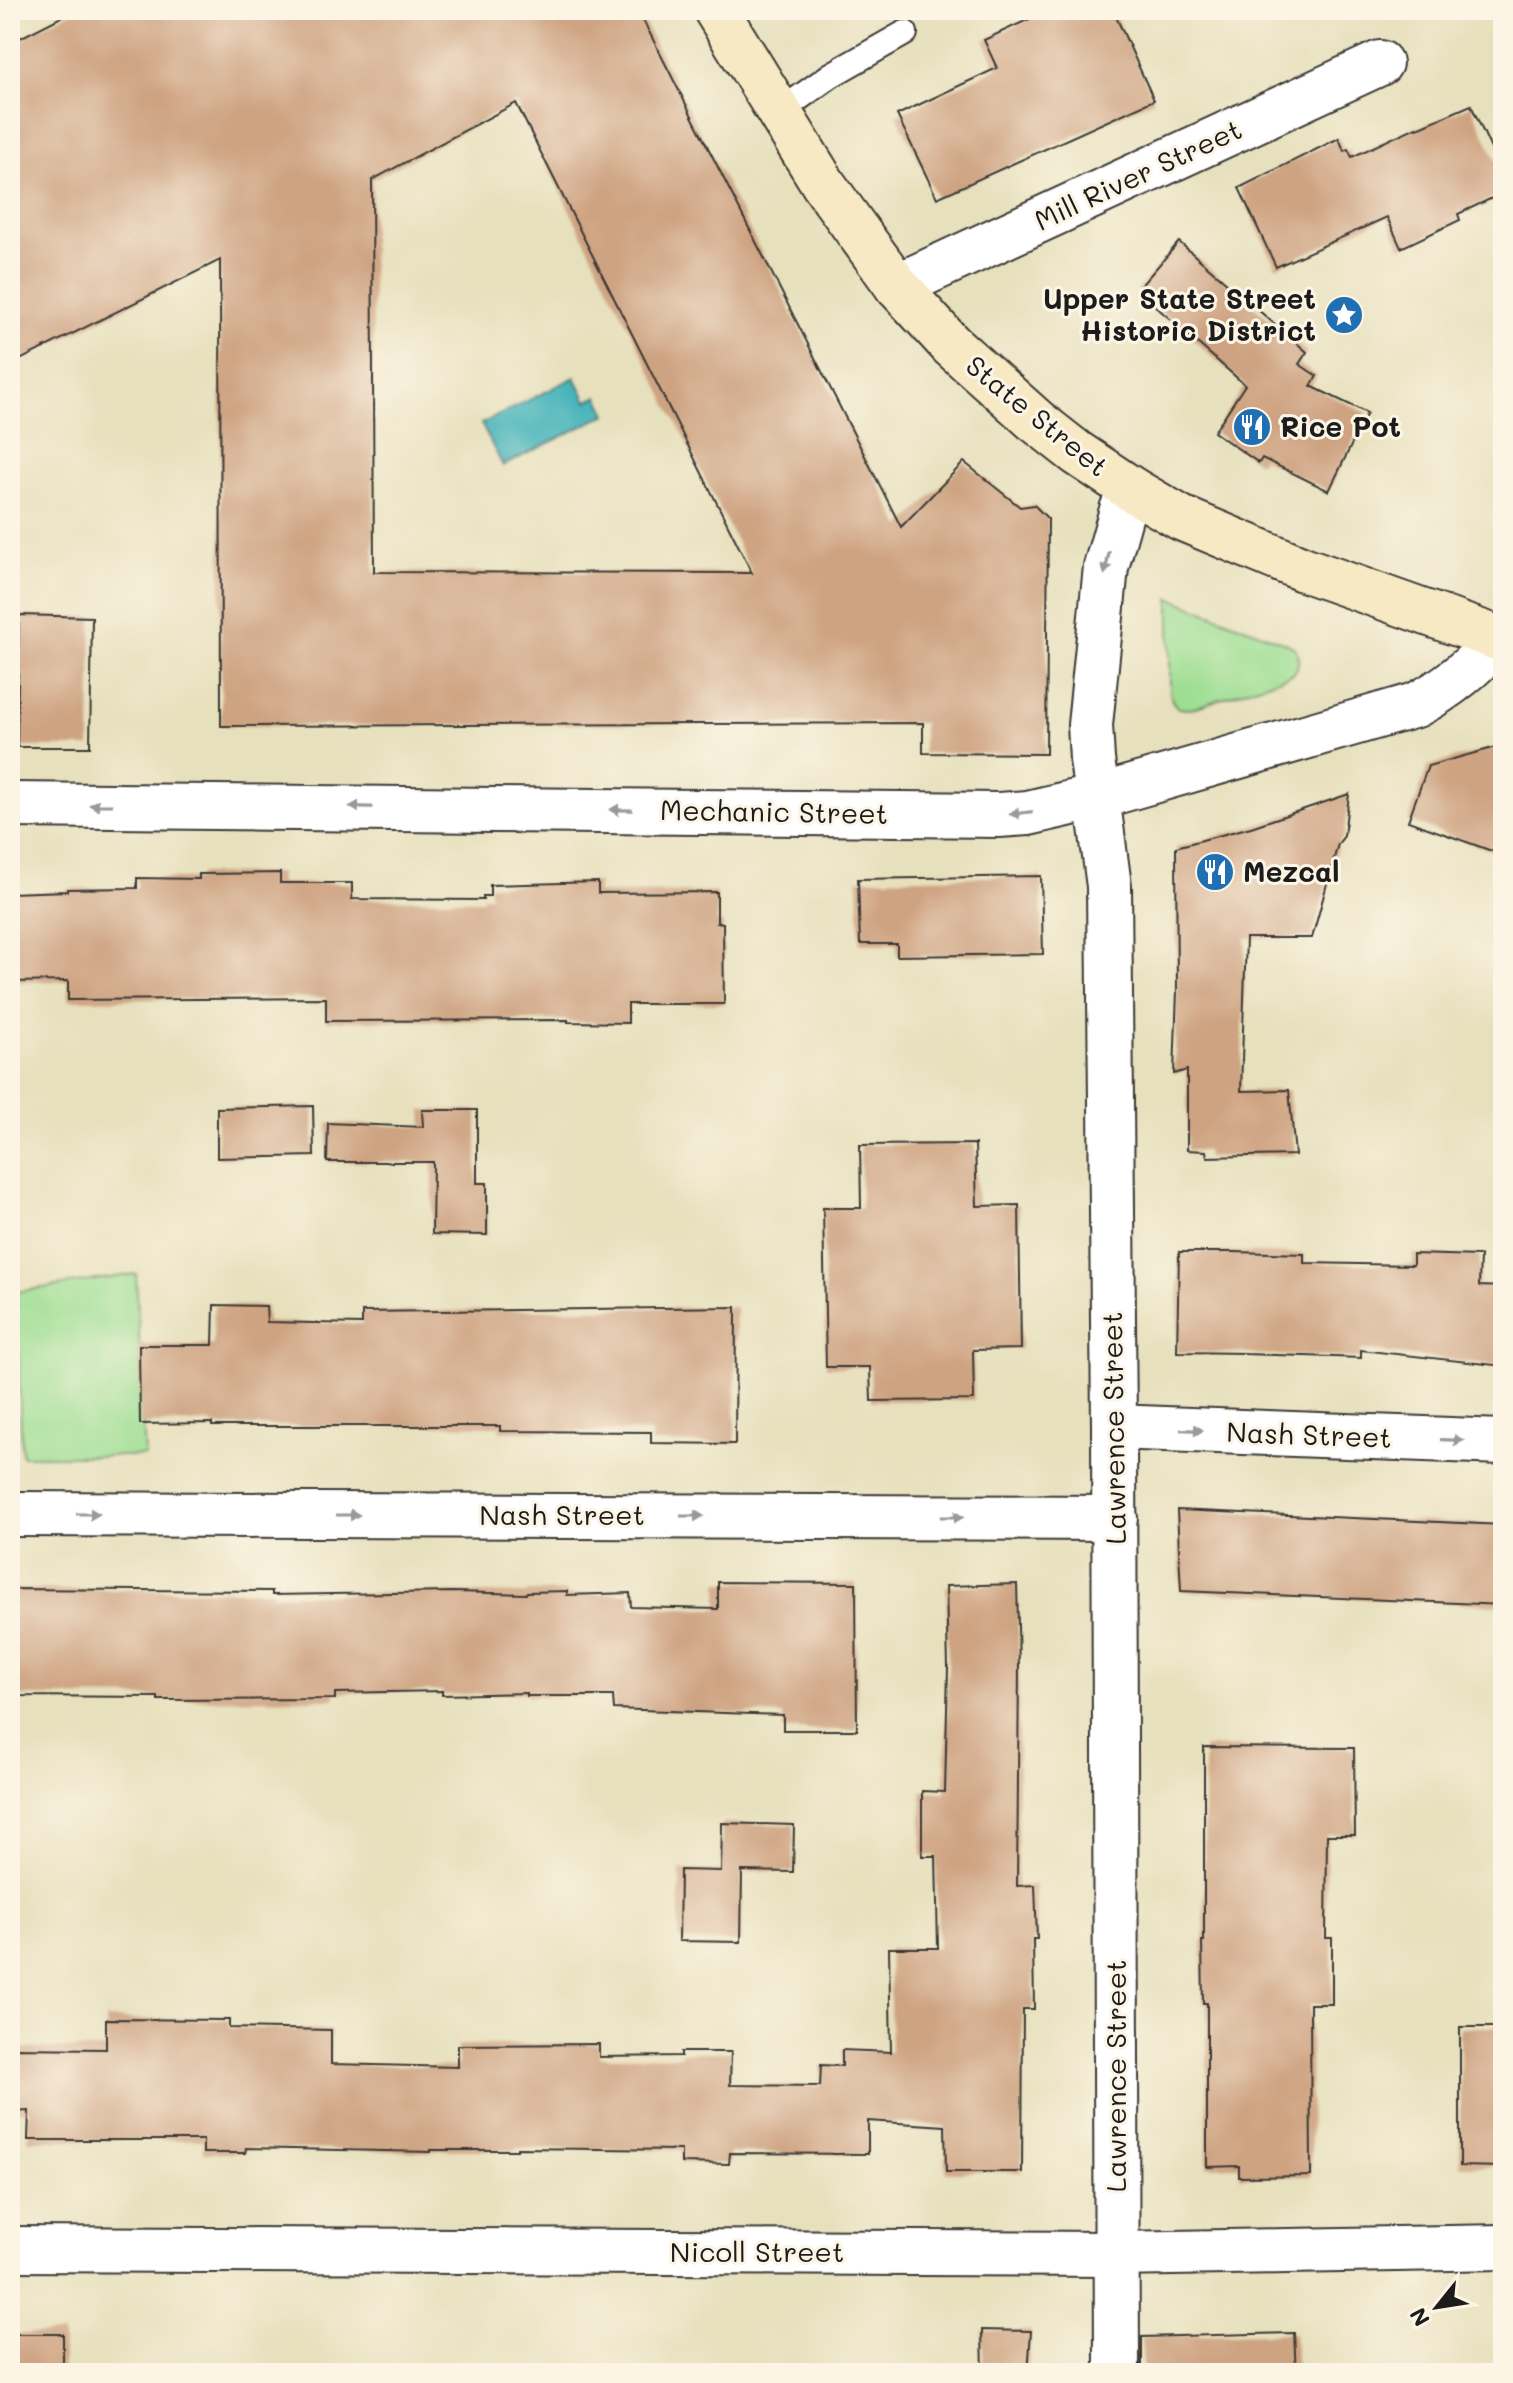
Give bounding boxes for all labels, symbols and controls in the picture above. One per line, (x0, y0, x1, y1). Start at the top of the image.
street label: Mill River Street (1028, 110, 1247, 238)
place label: Upper State Street Historic District (1043, 280, 1316, 348)
place icon: Upper State Street Historic District (1323, 294, 1365, 336)
street label: State Street (959, 347, 1116, 484)
restaurant icon: Rice Pot (1231, 406, 1273, 448)
place label: Rice Pot (1280, 408, 1401, 444)
one-way arrow (1101, 551, 1113, 576)
street label: Mechanic Street (660, 791, 888, 831)
one-way arrow (88, 799, 113, 811)
one-way arrow (348, 801, 373, 814)
one-way arrow (608, 804, 633, 816)
one-way arrow (1008, 807, 1033, 820)
restaurant icon: Mezcal (1194, 851, 1236, 893)
place label: Mezcal (1243, 853, 1340, 889)
street label: Lawrence Street (1093, 1311, 1133, 1545)
street label: Nash Street (1226, 1413, 1392, 1455)
one-way arrow (1180, 1424, 1205, 1437)
one-way arrow (1440, 1434, 1465, 1447)
street label: Nash Street (479, 1496, 645, 1532)
one-way arrow (76, 1508, 101, 1520)
one-way arrow (336, 1509, 361, 1521)
one-way arrow (680, 1510, 705, 1522)
one-way arrow (940, 1511, 965, 1523)
street label: Lawrence Street (1097, 1960, 1133, 2192)
street label: Nicoll Street (670, 2233, 844, 2269)
north arrow (1397, 2267, 1477, 2347)
text: N (1403, 2303, 1436, 2332)

